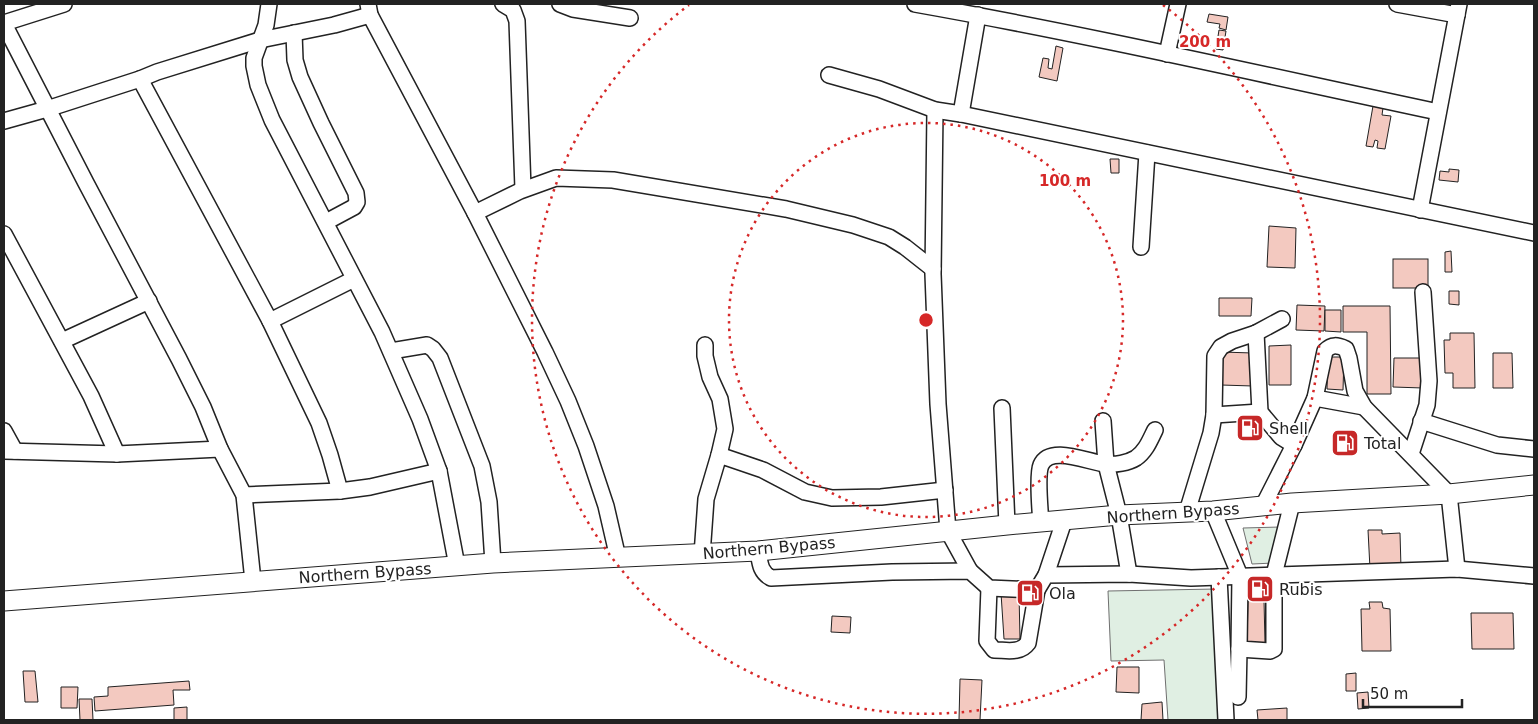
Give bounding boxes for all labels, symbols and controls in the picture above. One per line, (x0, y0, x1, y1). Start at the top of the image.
text: 200 m (1179, 33, 1231, 51)
text: 100 m (1039, 172, 1091, 190)
centre of rings (917, 311, 935, 329)
fuel station icon: Shell (1235, 413, 1265, 443)
place label: Shell (1269, 419, 1308, 438)
fuel station icon: Total (1330, 428, 1360, 458)
place label: Total (1363, 434, 1401, 453)
street label: Northern Bypass (1106, 499, 1240, 527)
street label: Northern Bypass (702, 533, 836, 563)
street label: Northern Bypass (298, 559, 432, 587)
fuel station icon: Rubis (1245, 574, 1275, 604)
fuel station icon: Ola (1015, 578, 1045, 608)
place label: Rubis (1279, 580, 1322, 599)
place label: Ola (1049, 584, 1076, 603)
scale bar (1363, 676, 1462, 708)
text: 50 m (1370, 685, 1408, 703)

